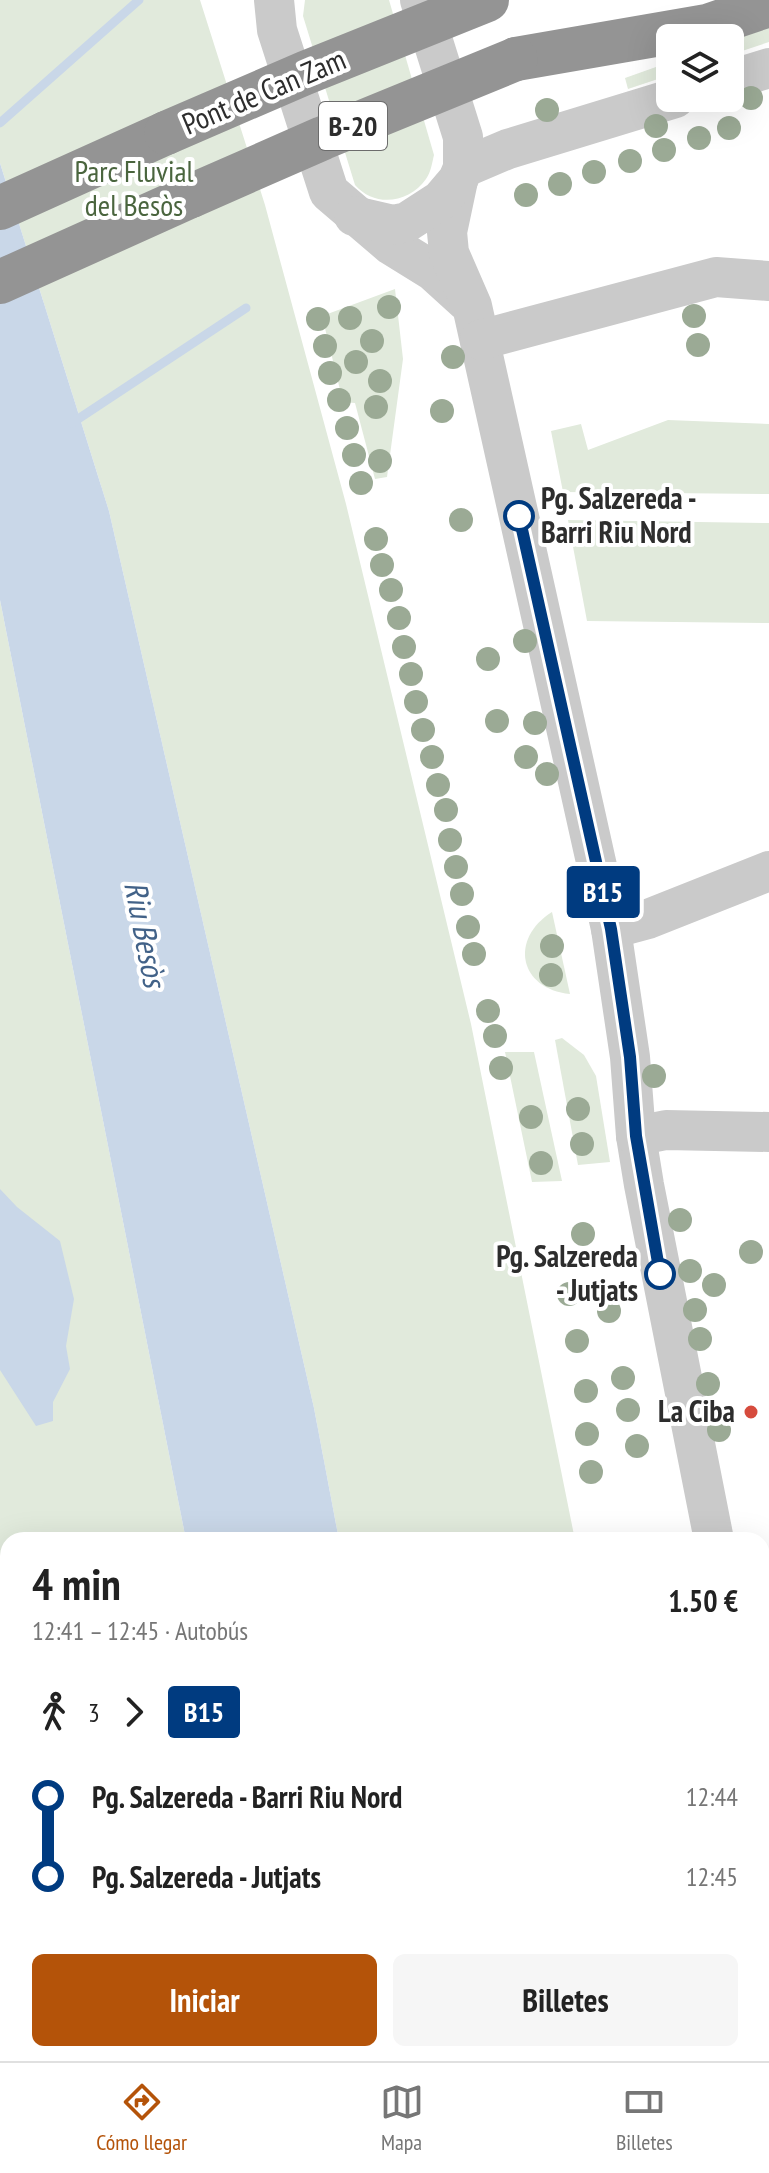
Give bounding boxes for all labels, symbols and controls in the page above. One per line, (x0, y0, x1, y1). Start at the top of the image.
map controls (656, 24, 744, 112)
button: layers (656, 24, 744, 112)
street label: Pont de Can Zam (176, 39, 351, 143)
road number: B-20 (319, 102, 387, 150)
park label: Parc Fluvial del Besòs (75, 151, 193, 224)
place label: Pg. Salzereda - Barri Riu Nord (541, 478, 697, 551)
marker: Pg. Salzereda - Barri Riu Nord (504, 501, 534, 531)
line badge: B15 (557, 866, 649, 918)
text: B15 (583, 873, 623, 910)
water label: Riu Besòs (115, 877, 177, 993)
place label: Pg. Salzereda - Jutjats (496, 1236, 638, 1309)
marker: Pg. Salzereda - Jutjats (645, 1259, 675, 1289)
place label: La Ciba (658, 1391, 735, 1430)
marker: La Ciba (742, 1403, 760, 1421)
text: 4 min (32, 1555, 121, 1612)
text: 1.50 € (668, 1581, 738, 1620)
text: 12:41 – 12:45 · Autobús (32, 1614, 248, 1647)
icon: walk (32, 1690, 76, 1734)
icon: forward (112, 1690, 156, 1734)
text: B15 (184, 1693, 224, 1730)
text: 3 (88, 1696, 100, 1729)
text: Pg. Salzereda - Barri Riu Nord (92, 1777, 402, 1816)
text: 12:44 (686, 1780, 738, 1813)
text: Pg. Salzereda - Jutjats (92, 1857, 321, 1896)
text: 12:45 (686, 1860, 738, 1893)
button: Iniciar (32, 1954, 377, 2046)
button: Billetes (393, 1954, 738, 2046)
tab: Cómo llegar (96, 2080, 187, 2156)
tab: Mapa (380, 2080, 424, 2156)
tab: Billetes (616, 2080, 673, 2156)

